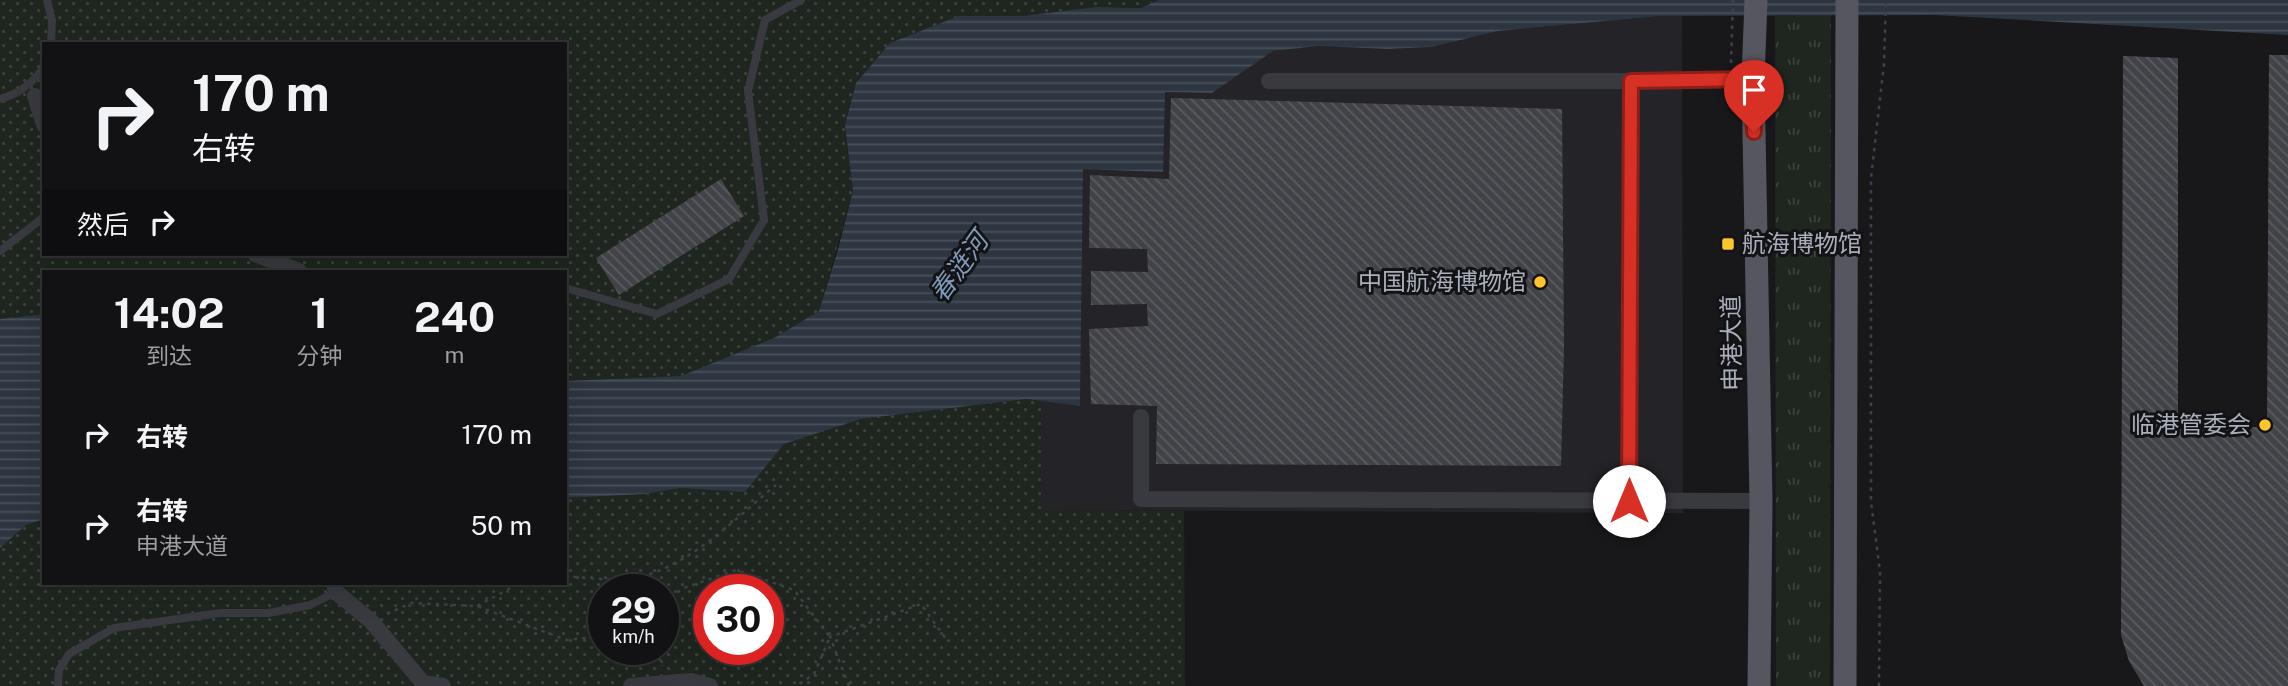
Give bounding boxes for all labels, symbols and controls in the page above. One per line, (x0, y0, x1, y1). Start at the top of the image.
pin (1724, 60, 1784, 132)
text: 170 m (192, 64, 330, 122)
icon: right (77, 70, 168, 161)
icon: arrive (1735, 71, 1773, 109)
text: 右转 (192, 130, 256, 167)
icon: right (143, 203, 181, 241)
text: 然后 (77, 209, 129, 240)
water label: 春涟河 (923, 222, 997, 307)
place label: 航海博物馆 (1742, 229, 1862, 257)
marker: 航海博物馆 (1720, 236, 1736, 252)
place label: 中国航海博物馆 (1358, 267, 1526, 295)
marker: 中国航海博物馆 (1532, 274, 1548, 290)
text: 14:02 (114, 288, 224, 337)
text: 1 (310, 288, 328, 337)
text: 240 (414, 292, 495, 341)
street label: 申港大道 (1716, 295, 1746, 391)
text: m (445, 341, 464, 368)
text: 到达 (146, 342, 192, 369)
text: 分钟 (296, 342, 342, 369)
place label: 临港管委会 (2131, 410, 2251, 438)
icon: right (77, 416, 115, 454)
marker: 临港管委会 (2257, 417, 2273, 433)
text: 170 m (462, 419, 532, 450)
text: 右转 (136, 421, 188, 452)
position arrow (1592, 464, 1666, 538)
text: 右转 (136, 495, 188, 526)
icon: right (77, 507, 115, 545)
text: 50 m (471, 510, 532, 541)
text: 申港大道 (136, 532, 228, 559)
speed limit sign: 30 (693, 574, 784, 665)
text: 29 (611, 590, 656, 631)
text: km/h (612, 626, 655, 647)

